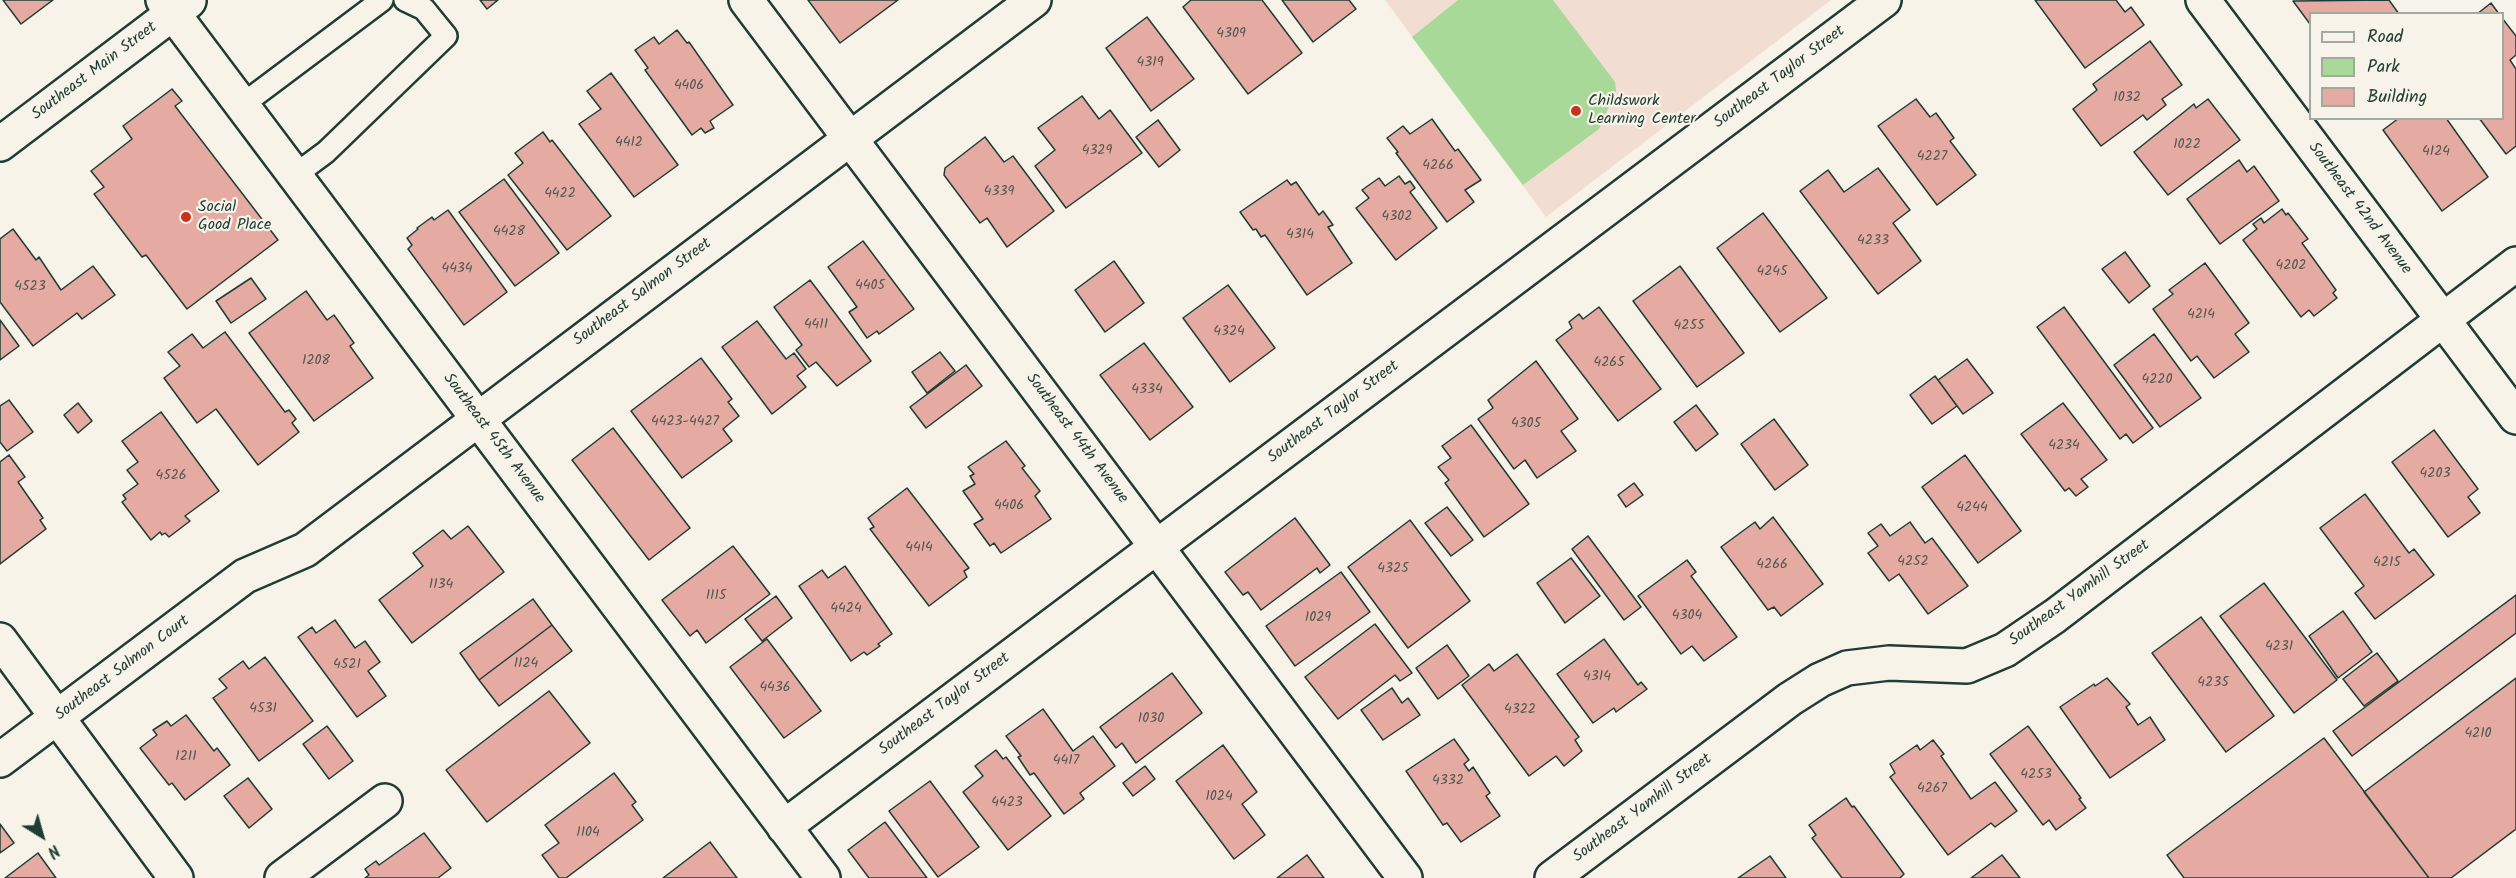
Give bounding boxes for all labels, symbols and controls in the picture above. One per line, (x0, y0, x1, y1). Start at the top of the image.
legend (2309, 12, 2504, 120)
street label: Southeast Main Street (29, 19, 161, 125)
street label: Southeast Taylor Street (1711, 22, 1849, 134)
text: Road (2367, 23, 2403, 52)
house number: 4309 (1216, 27, 1246, 43)
text: Park (2367, 53, 2400, 82)
house number: 4319 (1137, 56, 1163, 72)
house number: 4406 (674, 79, 704, 95)
text: Building (2367, 83, 2427, 112)
house number: 1032 (2113, 91, 2141, 107)
place label: Childswork Learning Center (1588, 92, 1696, 130)
marker: Childswork Learning Center (1569, 104, 1583, 118)
house number: 4412 (615, 136, 643, 152)
house number: 1022 (2173, 138, 2201, 154)
street label: Southeast 42nd Avenue (2303, 139, 2415, 279)
house number: 4329 (1082, 144, 1112, 160)
house number: 4124 (2422, 145, 2450, 161)
house number: 4227 (1917, 150, 1947, 166)
house number: 4266 (1422, 159, 1454, 175)
house number: 4339 (984, 185, 1014, 201)
house number: 4422 (544, 187, 576, 203)
place label: Social Good Place (198, 198, 271, 236)
marker: Social Good Place (179, 210, 193, 224)
house number: 4302 (1382, 210, 1412, 226)
house number: 4428 (493, 225, 525, 241)
house number: 4314 (1286, 228, 1314, 244)
house number: 4233 (1857, 234, 1889, 250)
street label: Southeast Salmon Street (570, 235, 716, 351)
house number: 4202 (2276, 259, 2306, 275)
house number: 4434 (441, 262, 473, 278)
house number: 4245 (1756, 265, 1788, 281)
house number: 4405 (855, 279, 885, 295)
house number: 4523 (14, 280, 46, 296)
house number: 4214 (2187, 308, 2215, 324)
house number: 4411 (804, 318, 828, 334)
house number: 4255 (1674, 319, 1704, 335)
house number: 4324 (1213, 325, 1245, 341)
house number: 1208 (302, 354, 330, 370)
house number: 4265 (1593, 356, 1625, 372)
street label: Southeast Taylor Street (1265, 357, 1403, 469)
street label: Southeast 45th Avenue (438, 370, 548, 508)
street label: Southeast 44th Avenue (1021, 370, 1131, 508)
house number: 4220 (2142, 373, 2172, 389)
house number: 4334 (1131, 383, 1163, 399)
house number: 4423-4427 (651, 415, 719, 431)
house number: 4305 (1511, 417, 1541, 433)
house number: 4234 (2048, 439, 2080, 455)
house number: 4203 (2420, 467, 2450, 483)
house number: 4526 (155, 469, 187, 485)
house number: 4406 (994, 499, 1024, 515)
house number: 4244 (1956, 501, 1988, 517)
street label: Southeast Yamhill Street (2006, 537, 2154, 651)
house number: 4414 (905, 541, 933, 557)
house number: 4252 (1897, 555, 1929, 571)
house number: 4215 (2373, 556, 2401, 572)
house number: 4266 (1756, 558, 1788, 574)
house number: 4325 (1377, 562, 1409, 578)
house number: 1134 (429, 578, 453, 594)
house number: 1115 (706, 589, 726, 605)
house number: 4424 (830, 602, 862, 618)
house number: 4304 (1672, 609, 1702, 625)
house number: 1029 (1305, 611, 1331, 627)
street label: Southeast Salmon Court (52, 612, 194, 726)
house number: 4231 (2265, 640, 2293, 656)
street label: Southeast Taylor Street (876, 649, 1014, 761)
house number: 1124 (514, 657, 538, 673)
house number: 4521 (333, 658, 361, 674)
house number: 4314 (1583, 670, 1611, 686)
house number: 4235 (2197, 676, 2229, 692)
house number: 4436 (759, 681, 791, 697)
house number: 4531 (249, 702, 277, 718)
house number: 4322 (1504, 703, 1536, 719)
house number: 1030 (1138, 712, 1164, 728)
house number: 4210 (2464, 727, 2492, 743)
house number: 1211 (175, 750, 197, 766)
street label: Southeast Yamhill Street (1570, 750, 1716, 868)
house number: 4417 (1053, 754, 1079, 770)
house number: 4253 (2020, 768, 2052, 784)
house number: 4332 (1432, 774, 1464, 790)
house number: 4267 (1917, 782, 1947, 798)
house number: 1024 (1205, 790, 1233, 806)
house number: 4423 (991, 796, 1023, 812)
north arrow (12, 806, 72, 866)
house number: 1104 (576, 826, 600, 842)
text: N (42, 838, 65, 864)

